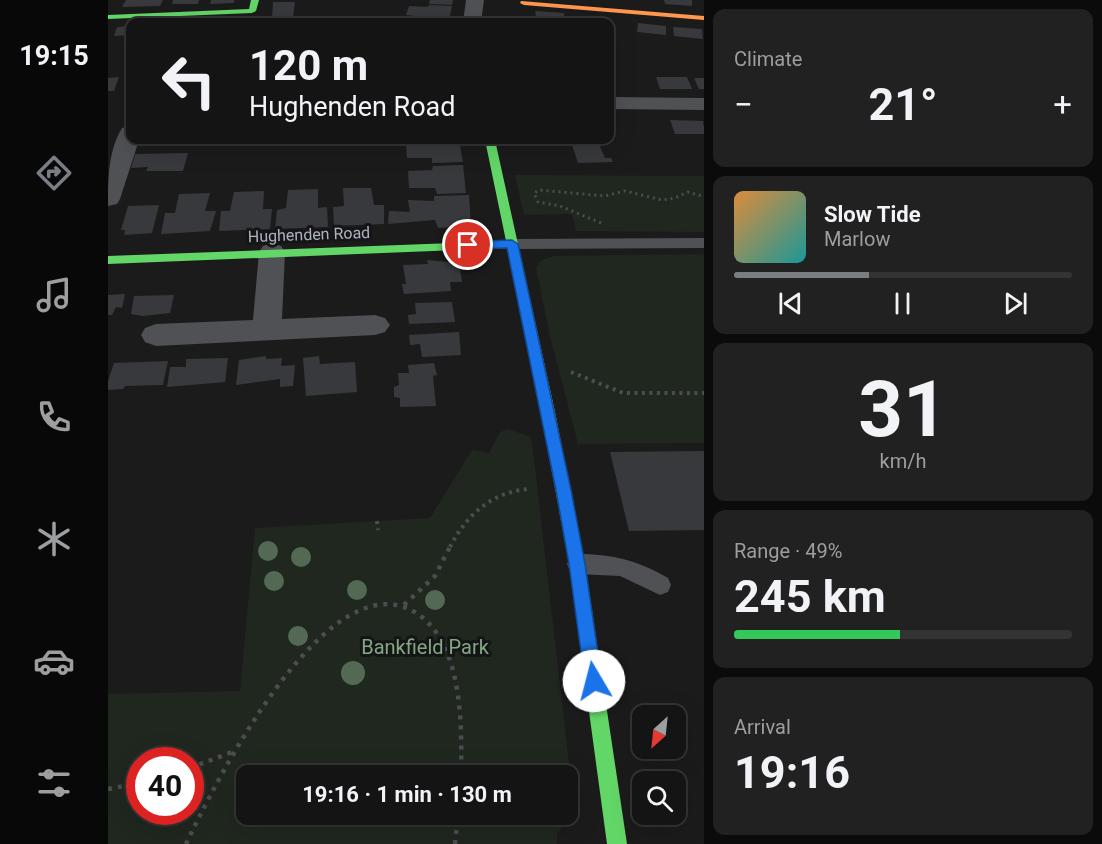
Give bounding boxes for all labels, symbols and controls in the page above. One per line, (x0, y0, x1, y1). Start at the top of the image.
text: 19:15 (19, 40, 89, 72)
text: 120 m (249, 41, 368, 90)
icon: left (150, 42, 228, 120)
text: Climate (734, 47, 802, 71)
text: 21° (868, 78, 938, 131)
text: − (734, 85, 753, 124)
text: + (1053, 85, 1072, 124)
text: Hughenden Road (249, 91, 456, 123)
icon: directions (33, 152, 75, 194)
text: Slow Tide (824, 202, 921, 227)
pin (442, 219, 493, 270)
street label: Hughenden Road (248, 223, 370, 246)
text: Marlow (824, 227, 890, 251)
icon: arrive (451, 228, 484, 261)
icon: music (33, 274, 75, 316)
icon: previous (774, 287, 807, 320)
icon: pause (886, 287, 919, 320)
icon: next (999, 287, 1032, 320)
text: 31 (858, 364, 948, 455)
icon: phone (33, 396, 75, 438)
text: km/h (880, 449, 926, 473)
icon: climate (33, 518, 75, 560)
text: Range · 49% (734, 539, 842, 563)
text: 245 km (734, 570, 886, 623)
park label: Bankfield Park (361, 635, 490, 659)
icon: car (33, 640, 75, 682)
position arrow (562, 649, 626, 713)
north arrow (632, 705, 686, 759)
map controls (632, 705, 686, 825)
text: Arrival (734, 715, 791, 739)
text: 19:16 (734, 746, 850, 799)
speed limit sign: 40 (126, 747, 204, 825)
icon: filters (33, 762, 75, 804)
button: search (632, 771, 686, 825)
text: 19:16 · 1 min · 130 m (302, 782, 512, 807)

